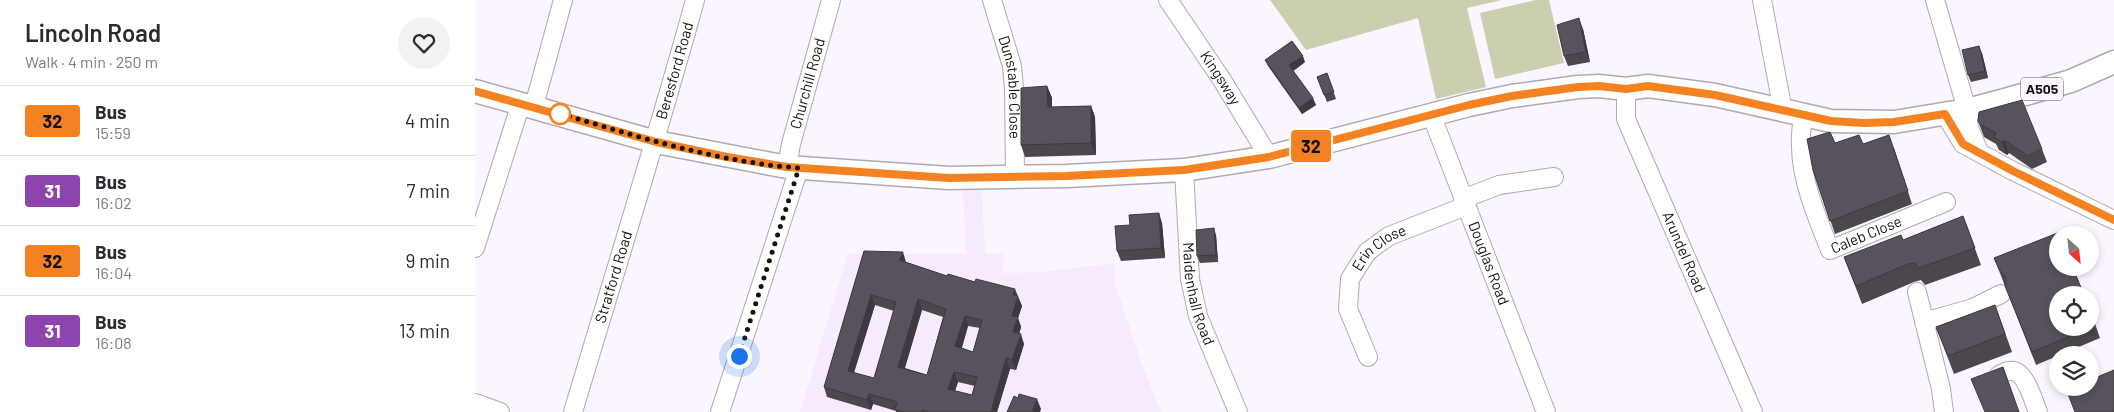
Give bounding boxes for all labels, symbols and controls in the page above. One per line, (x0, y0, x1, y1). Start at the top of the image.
button: heart (398, 17, 450, 69)
text: Lincoln Road (25, 18, 161, 47)
street label: Beresford Road (651, 20, 696, 121)
street label: Dunstable Close (995, 33, 1025, 139)
street label: Churchill Road (786, 36, 828, 131)
street label: Kingsway (1197, 47, 1245, 108)
text: Walk · 4 min · 250 m (25, 52, 158, 71)
road number: A505 (2021, 78, 2063, 100)
text: Bus (95, 100, 127, 123)
unlabelled marker (549, 103, 571, 125)
text: 4 min (405, 109, 450, 132)
text: 32 (43, 110, 62, 132)
text: 15:59 (95, 123, 131, 142)
line badge: 32 (1289, 130, 1333, 162)
text: 32 (1301, 135, 1321, 157)
text: Bus (95, 170, 127, 193)
text: 7 min (406, 179, 450, 202)
text: 31 (44, 180, 61, 202)
text: 16:02 (95, 193, 132, 212)
street label: Arundel Road (1659, 208, 1710, 295)
street label: Caleb Close (1828, 211, 1904, 257)
street label: Douglas Road (1465, 219, 1514, 307)
street label: Erin Close (1348, 220, 1408, 274)
north arrow (2049, 226, 2099, 276)
map controls (2049, 226, 2099, 396)
street label: Stratford Road (590, 229, 635, 325)
text: Bus (95, 240, 127, 263)
street label: Maidenhall Road (1180, 242, 1219, 347)
text: 9 min (406, 249, 450, 272)
text: 32 (43, 250, 62, 272)
text: 16:04 (95, 263, 132, 282)
button: locate (2049, 286, 2099, 336)
text: Bus (95, 310, 127, 333)
text: 13 min (399, 319, 450, 342)
text: 31 (44, 320, 61, 342)
text: 16:08 (95, 333, 132, 352)
your location (727, 344, 752, 369)
button: layers (2049, 346, 2099, 396)

